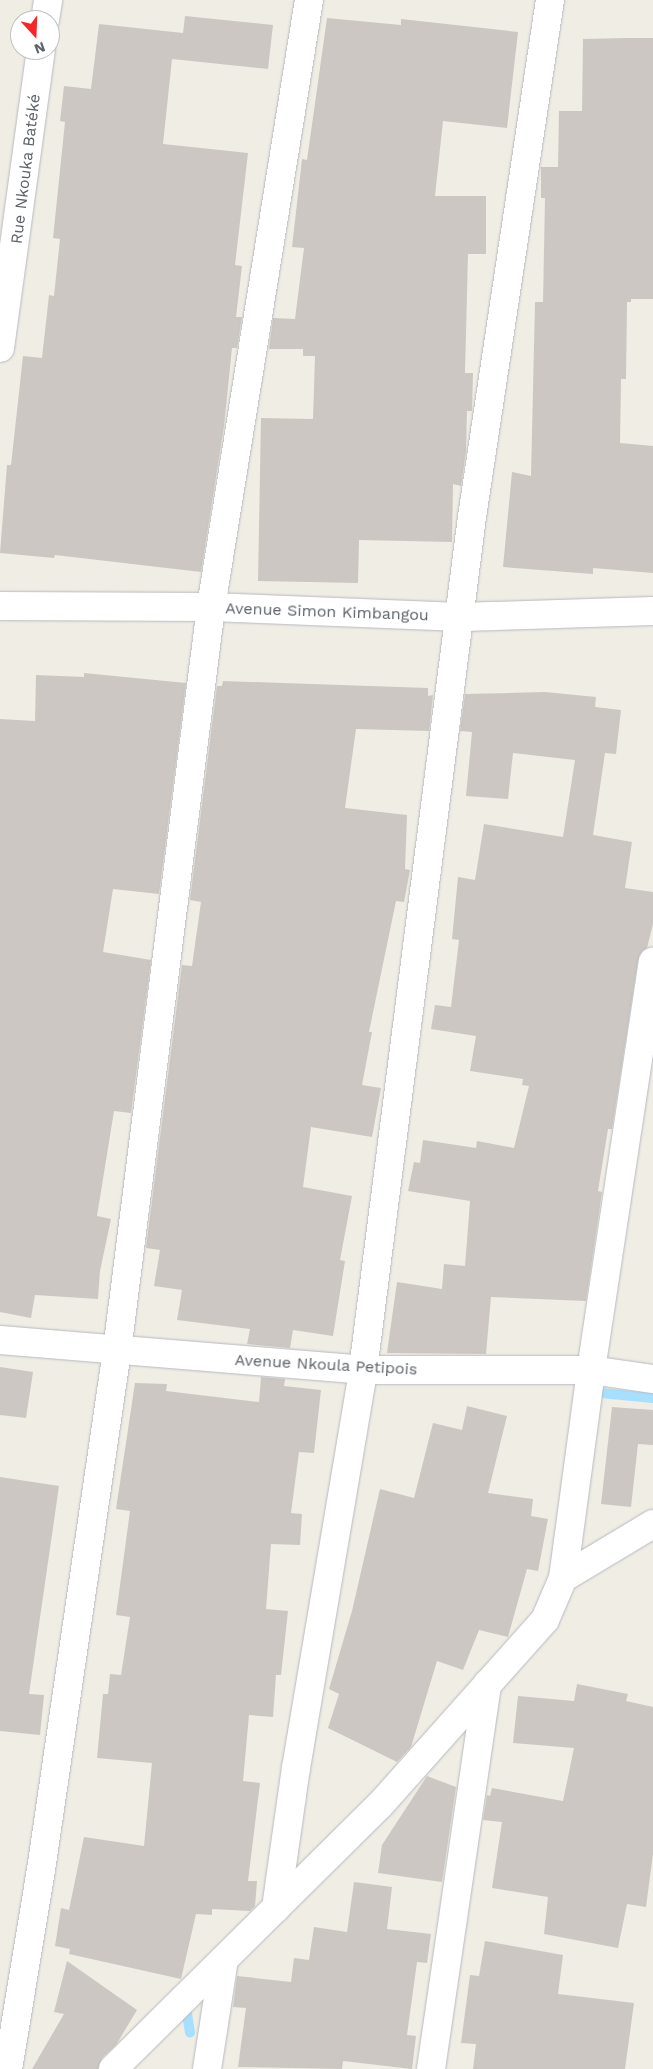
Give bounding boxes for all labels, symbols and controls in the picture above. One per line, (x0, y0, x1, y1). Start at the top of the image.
north arrow (10, 10, 60, 60)
text: N (32, 39, 47, 57)
street label: Rue Nkouka Batéké (7, 93, 45, 245)
street label: Avenue Simon Kimbangou (225, 599, 429, 625)
street label: Avenue Nkoula Petipois (234, 1351, 418, 1379)

